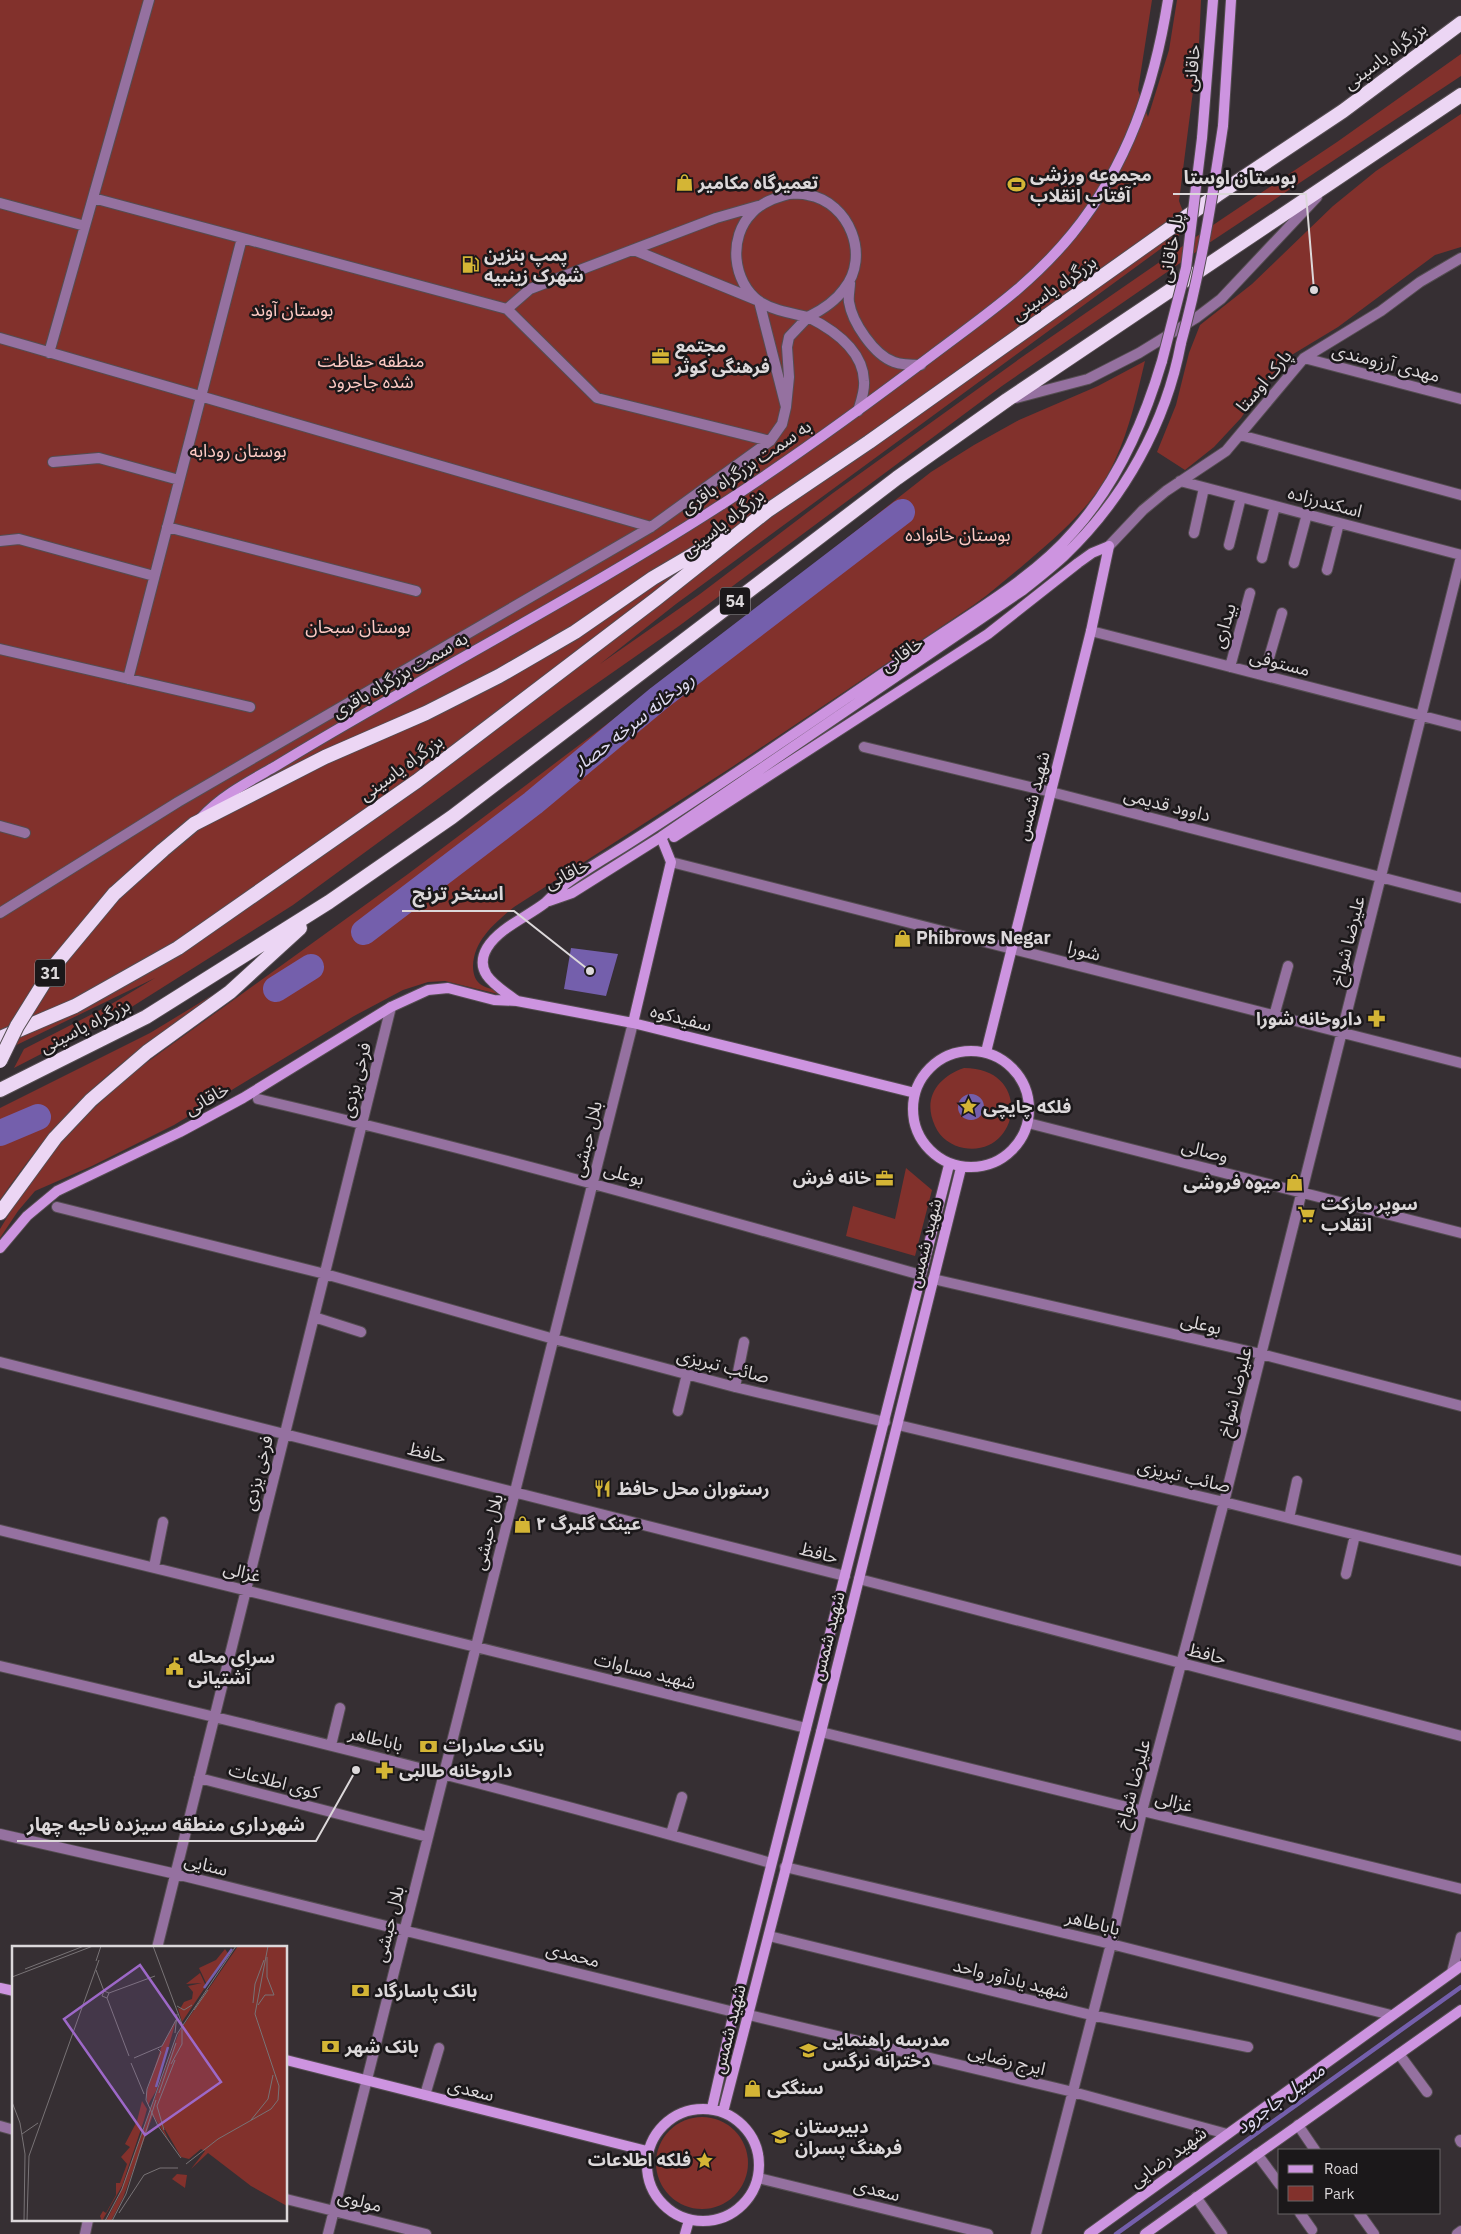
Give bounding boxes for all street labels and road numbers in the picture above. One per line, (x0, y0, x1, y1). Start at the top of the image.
street label: بزرگراه یاسینی (1338, 17, 1431, 94)
street label: خاقانی (1178, 43, 1205, 92)
street label: پل خاقانی (1153, 211, 1188, 284)
street label: بزرگراه یاسینی (1007, 250, 1101, 325)
street label: مهدی آرزومندی (1330, 338, 1442, 387)
street label: پارک اوستا (1231, 345, 1297, 417)
street label: به سمت بزرگراه باقری (676, 414, 816, 519)
street label: اسکندرزاده (1285, 481, 1365, 522)
street label: بزرگراه یاسینی (677, 483, 769, 562)
road number: 54 (720, 588, 750, 614)
street label: بیداری (1206, 601, 1241, 651)
street label: به سمت بزرگراه باقری (328, 626, 472, 723)
street label: خاقانی (876, 631, 928, 677)
street label: مستوفی (1248, 644, 1313, 681)
street label: بزرگراه یاسینی (354, 729, 447, 806)
street label: شهید شمس (1010, 749, 1055, 843)
street label: داوود قدیمی (1121, 783, 1213, 826)
street label: خاقانی (541, 853, 593, 894)
street label: علیرضا شواخ (1325, 894, 1372, 989)
street label: شورا (1065, 935, 1103, 966)
road number: 31 (35, 960, 65, 986)
street label: بزرگراه یاسینی (36, 993, 134, 1058)
street label: سفیدکوه (648, 999, 714, 1036)
street label: فرخی یزدی (335, 1040, 376, 1120)
street label: خاقانی (181, 1077, 233, 1120)
street label: بلال حبشی (566, 1098, 607, 1179)
street label: وصالی (1179, 1134, 1231, 1167)
street label: بوعلی (601, 1157, 647, 1190)
street label: شهید شمس (902, 1196, 947, 1290)
street label: بوعلی (1179, 1308, 1224, 1339)
street label: صائب تبریزی (674, 1343, 772, 1388)
street label: علیرضا شواخ (1212, 1345, 1259, 1440)
street label: فرخی یزدی (237, 1433, 278, 1513)
street label: حافظ (405, 1437, 449, 1468)
street label: صائب تبریزی (1135, 1454, 1233, 1497)
street label: بلال حبشی (467, 1491, 508, 1572)
street label: حافظ (797, 1537, 841, 1568)
street label: غزالی (221, 1556, 263, 1587)
street label: شهید شمس (805, 1589, 850, 1683)
street label: حافظ (1185, 1638, 1229, 1669)
street label: شهید مساوات (592, 1647, 698, 1694)
street label: باباطاهر (346, 1720, 406, 1756)
street label: علیرضا شواخ (1110, 1737, 1157, 1832)
street label: کوی اطلاعات (226, 1757, 323, 1804)
street label: غزالی (1153, 1786, 1195, 1817)
street label: سنایی (182, 1848, 230, 1881)
street label: بلال حبشی (368, 1883, 409, 1964)
street label: باباطاهر (1063, 1904, 1123, 1940)
street label: محمدی (544, 1937, 602, 1972)
street label: شهید یادآور واحد (951, 1953, 1071, 2004)
street label: شهید شمس (706, 1982, 751, 2076)
street label: ایرج رضایی (966, 2039, 1048, 2082)
street label: سعدی (446, 2073, 497, 2106)
street label: شهید رضایی (1125, 2121, 1211, 2192)
street label: سعدی (852, 2173, 903, 2206)
street label: مولوی (336, 2184, 385, 2217)

